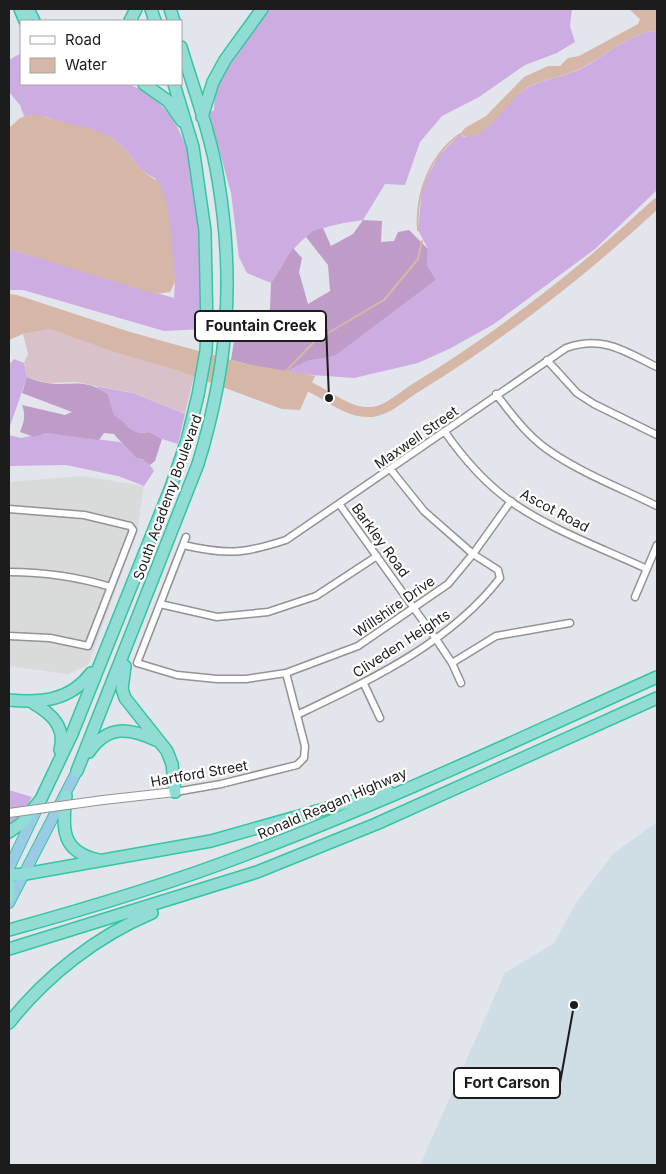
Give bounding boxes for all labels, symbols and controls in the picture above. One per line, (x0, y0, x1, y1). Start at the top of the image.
legend (20, 20, 182, 85)
text: Road (65, 30, 101, 49)
text: Water (65, 55, 107, 74)
callout: Fountain Creek (195, 311, 326, 341)
text: Fountain Creek (206, 316, 317, 335)
street label: Maxwell Street (371, 402, 461, 472)
street label: South Academy Boulevard (129, 412, 205, 582)
street label: Ascot Road (518, 485, 592, 535)
street label: Barkley Road (349, 500, 413, 580)
street label: Willshire Drive (350, 572, 438, 640)
street label: Cliveden Heights (349, 605, 453, 681)
street label: Hartford Street (149, 756, 249, 790)
street label: Ronald Reagan Highway (255, 764, 409, 842)
callout: Fort Carson (454, 1068, 560, 1098)
text: Fort Carson (464, 1073, 550, 1092)

